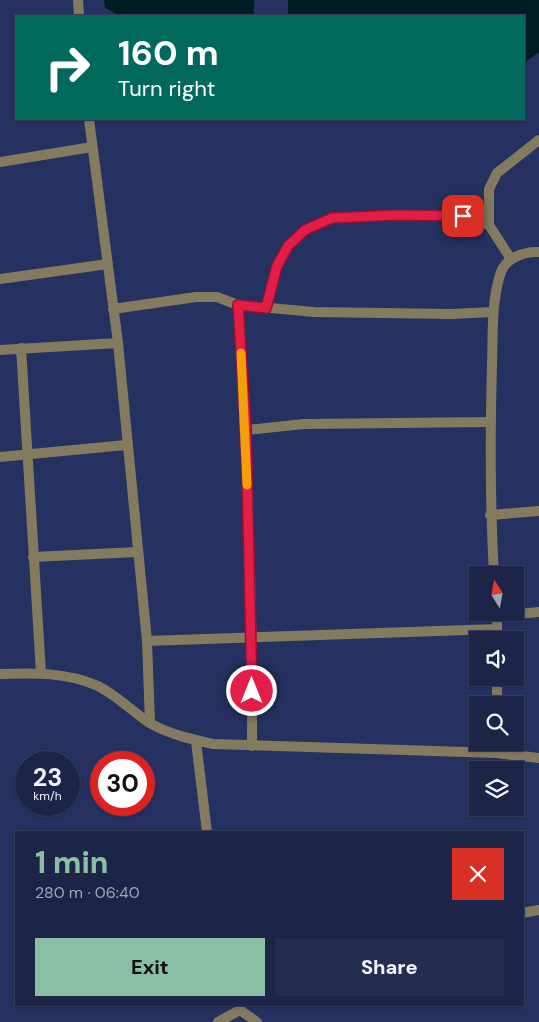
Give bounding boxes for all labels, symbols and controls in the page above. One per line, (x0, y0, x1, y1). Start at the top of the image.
text: 160 m (118, 30, 219, 76)
icon: right (35, 35, 100, 100)
text: Turn right (118, 74, 215, 103)
pin (442, 195, 484, 237)
icon: arrive (449, 202, 477, 230)
north arrow (469, 566, 524, 621)
map controls (469, 566, 524, 816)
button: sound (469, 631, 524, 686)
position arrow (225, 664, 277, 716)
button: search (469, 696, 524, 751)
speed limit sign: 30 (90, 751, 155, 816)
text: 23 (33, 761, 62, 794)
button: layers (469, 761, 524, 816)
text: km/h (33, 788, 62, 804)
text: 1 min (35, 843, 108, 882)
button: close (452, 848, 504, 900)
text: 280 m · 06:40 (35, 882, 140, 903)
button: Exit (35, 938, 265, 996)
button: Share (275, 938, 504, 996)

